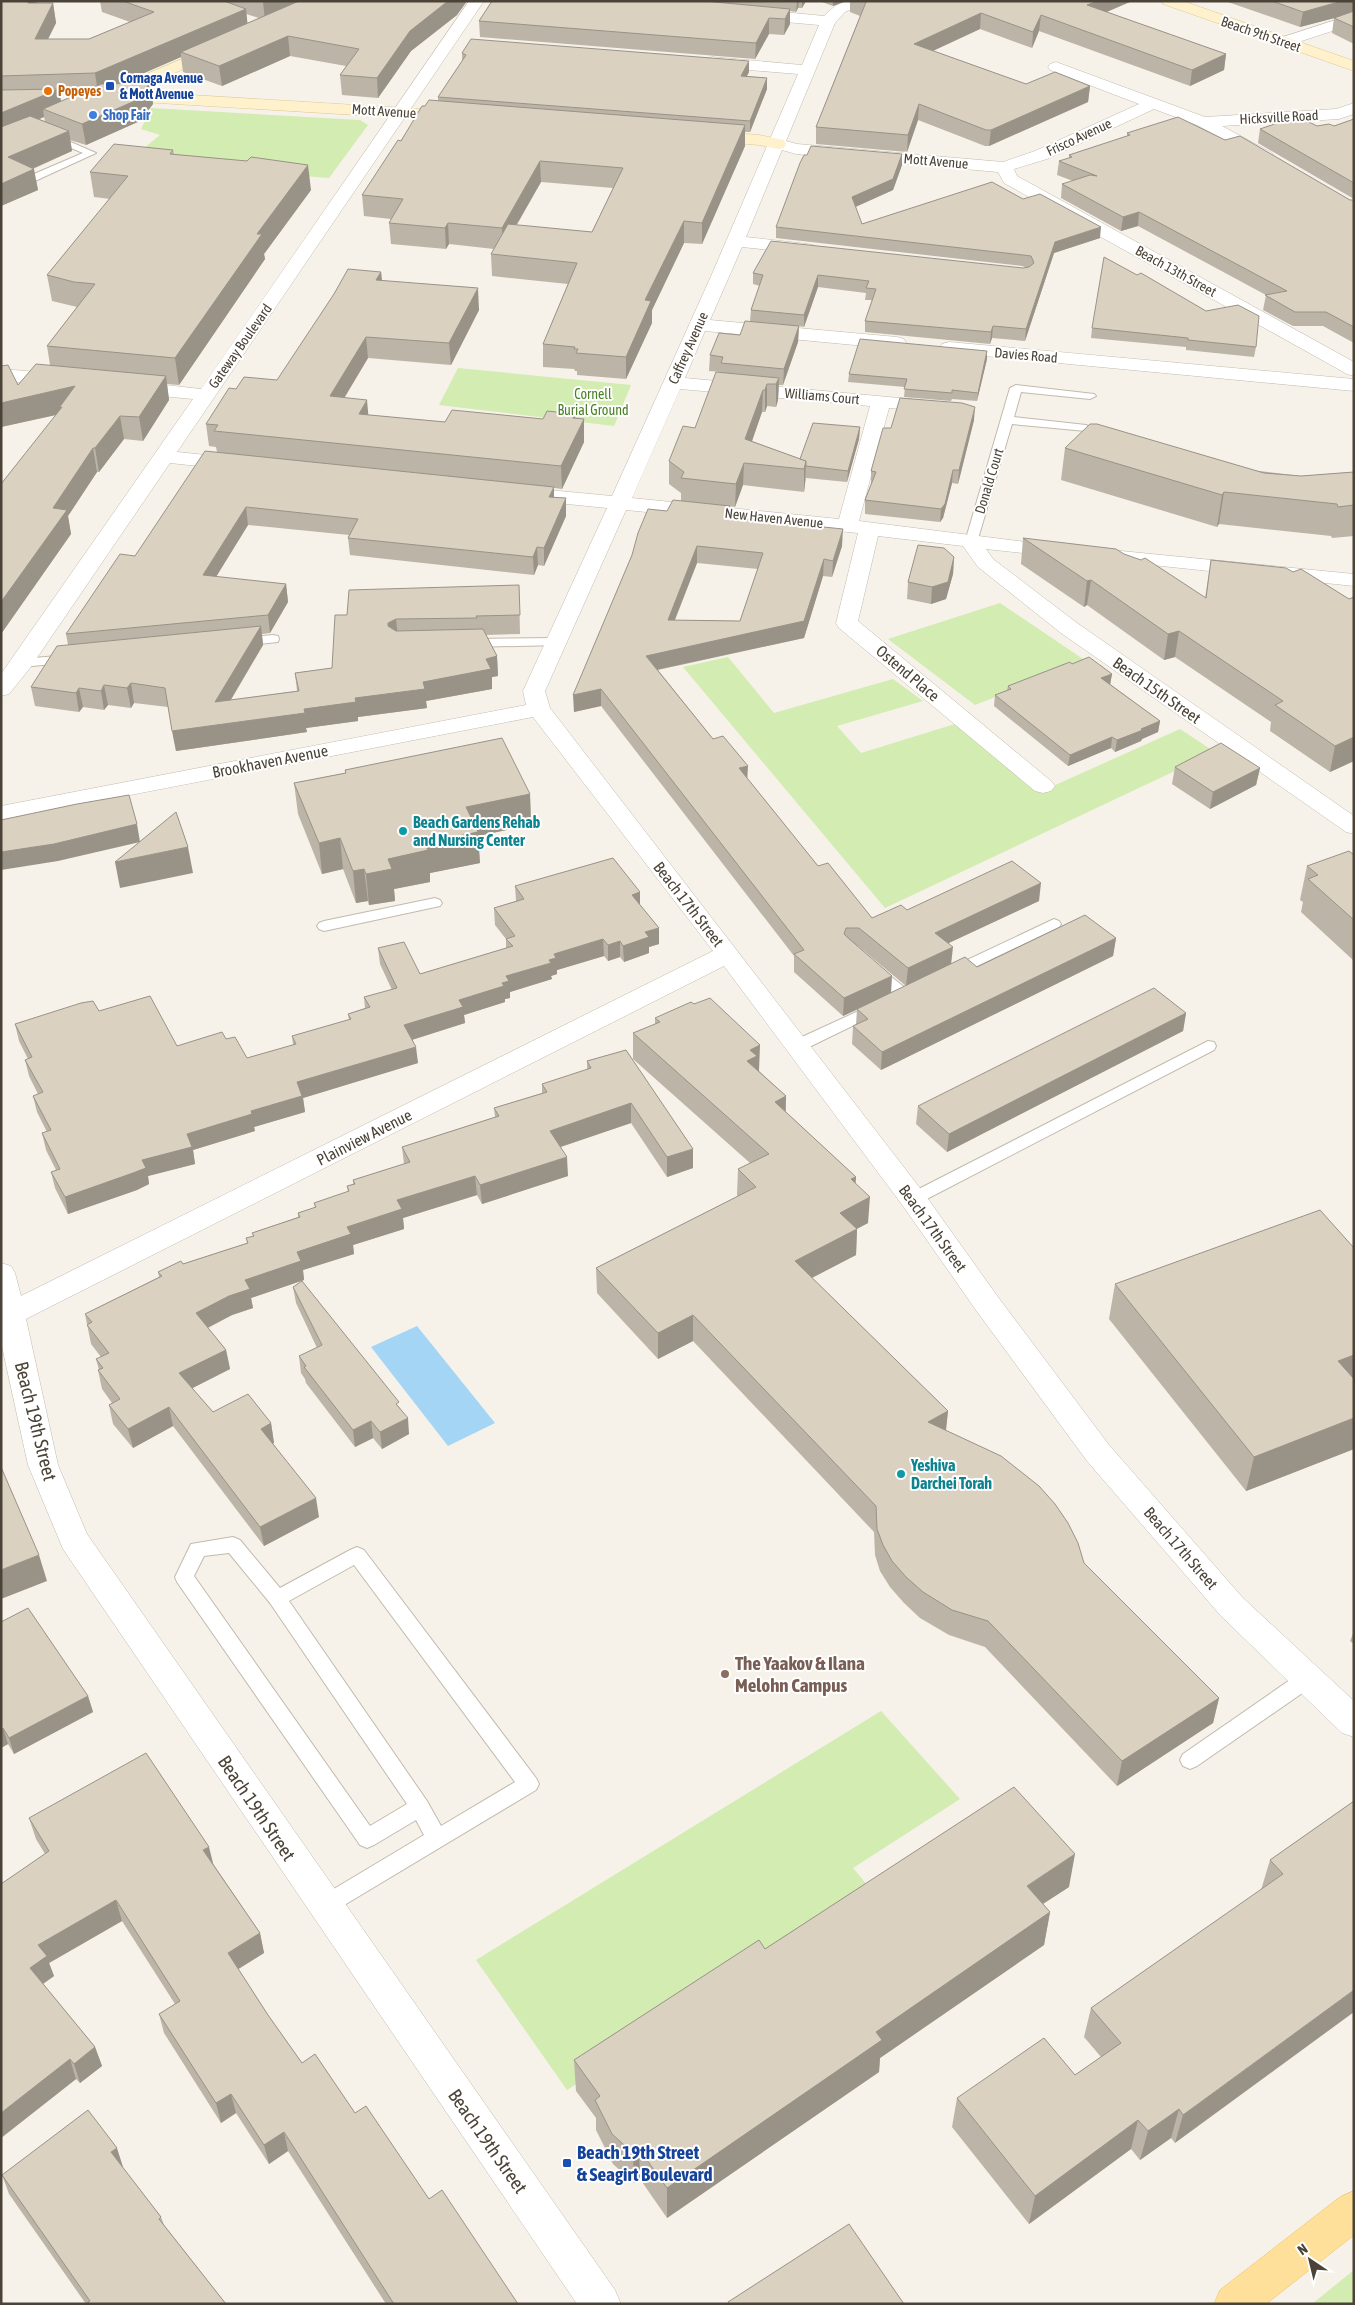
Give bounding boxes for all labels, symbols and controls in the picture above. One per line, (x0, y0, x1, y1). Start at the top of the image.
street label: Beach 9th Street (1219, 13, 1303, 55)
place label: Cornaga Avenue & Mott Avenue (120, 70, 203, 102)
marker: Cornaga Avenue & Mott Avenue (104, 80, 116, 92)
place label: Popeyes (58, 83, 101, 99)
marker: Popeyes (42, 85, 54, 97)
street label: Mott Avenue (351, 101, 417, 121)
place label: Shop Fair (103, 107, 151, 123)
street label: Hicksville Road (1239, 107, 1319, 127)
marker: Shop Fair (87, 109, 99, 121)
street label: Frisco Avenue (1044, 115, 1114, 159)
street label: Mott Avenue (903, 150, 969, 172)
street label: Beach 13th Street (1133, 242, 1219, 300)
street label: Gateway Boulevard (205, 301, 275, 391)
street label: Caffrey Avenue (665, 309, 711, 387)
street label: Davies Road (994, 344, 1058, 366)
street label: Williams Court (784, 385, 860, 407)
park label: Cornell Burial Ground (557, 386, 629, 418)
street label: Donald Court (971, 446, 1007, 516)
street label: New Haven Avenue (724, 505, 824, 531)
street label: Ostend Place (873, 641, 943, 705)
street label: Beach 15th Street (1110, 653, 1205, 727)
street label: Brookhaven Avenue (211, 741, 329, 781)
place label: Beach Gardens Rehab and Nursing Center (413, 813, 541, 849)
marker: Beach Gardens Rehab and Nursing Center (397, 825, 409, 837)
street label: Beach 17th Street (650, 858, 728, 950)
street label: Plainview Avenue (313, 1105, 415, 1169)
street label: Beach 17th Street (895, 1181, 971, 1275)
street label: Beach 19th Street (11, 1359, 61, 1483)
place label: Yeshiva Darchei Torah (910, 1456, 992, 1492)
marker: Yeshiva Darchei Torah (895, 1468, 907, 1480)
street label: Beach 17th Street (1140, 1503, 1222, 1593)
place label: The Yaakov & Ilana Melohn Campus (735, 1652, 865, 1696)
marker: The Yaakov & Ilana Melohn Campus (719, 1668, 731, 1680)
street label: Beach 19th Street (214, 1751, 300, 1865)
street label: Beach 19th Street (444, 2085, 532, 2197)
place label: Beach 19th Street & Seagirt Boulevard (577, 2141, 712, 2185)
marker: Beach 19th Street & Seagirt Boulevard (561, 2157, 573, 2169)
north arrow (1285, 2235, 1335, 2285)
text: N (1295, 2240, 1311, 2258)

